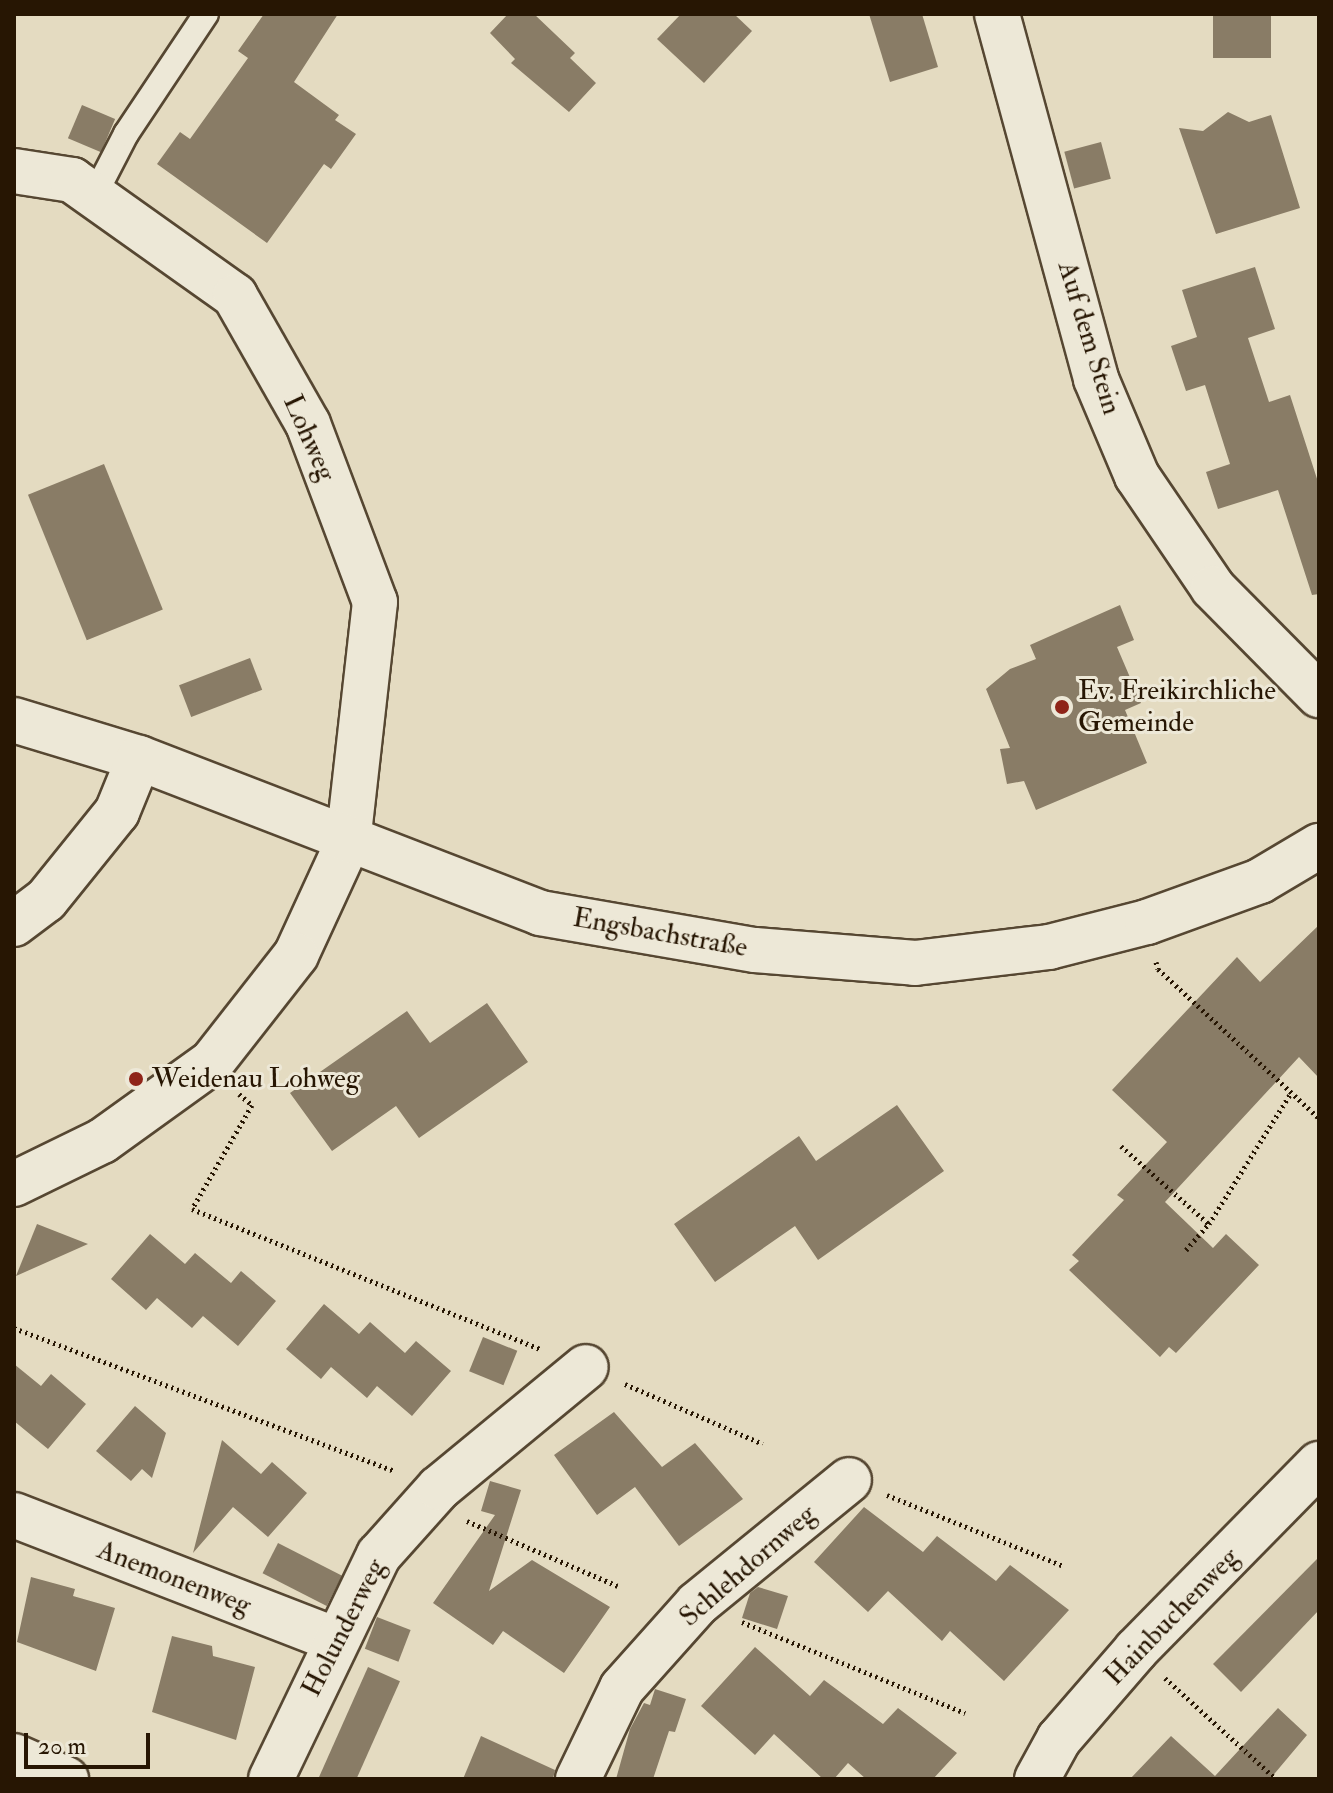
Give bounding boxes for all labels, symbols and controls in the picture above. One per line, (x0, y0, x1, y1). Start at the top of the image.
street label: Auf dem Stein (1050, 257, 1128, 419)
street label: Lohweg (275, 390, 343, 486)
place label: Ev. Freikirchliche Gemeinde (1078, 674, 1276, 740)
marker: Ev. Freikirchliche Gemeinde (1053, 698, 1071, 716)
street label: Engsbachstraße (570, 901, 750, 965)
place label: Weidenau Lohweg (152, 1062, 359, 1096)
marker: Weidenau Lohweg (127, 1070, 145, 1088)
street label: Schlehdornweg (673, 1498, 823, 1634)
street label: Anemonenweg (92, 1533, 256, 1623)
street label: Hainbuchenweg (1098, 1541, 1246, 1693)
street label: Holunderweg (295, 1553, 393, 1703)
scale bar (28, 1717, 154, 1767)
text: 20 m (38, 1731, 86, 1762)

